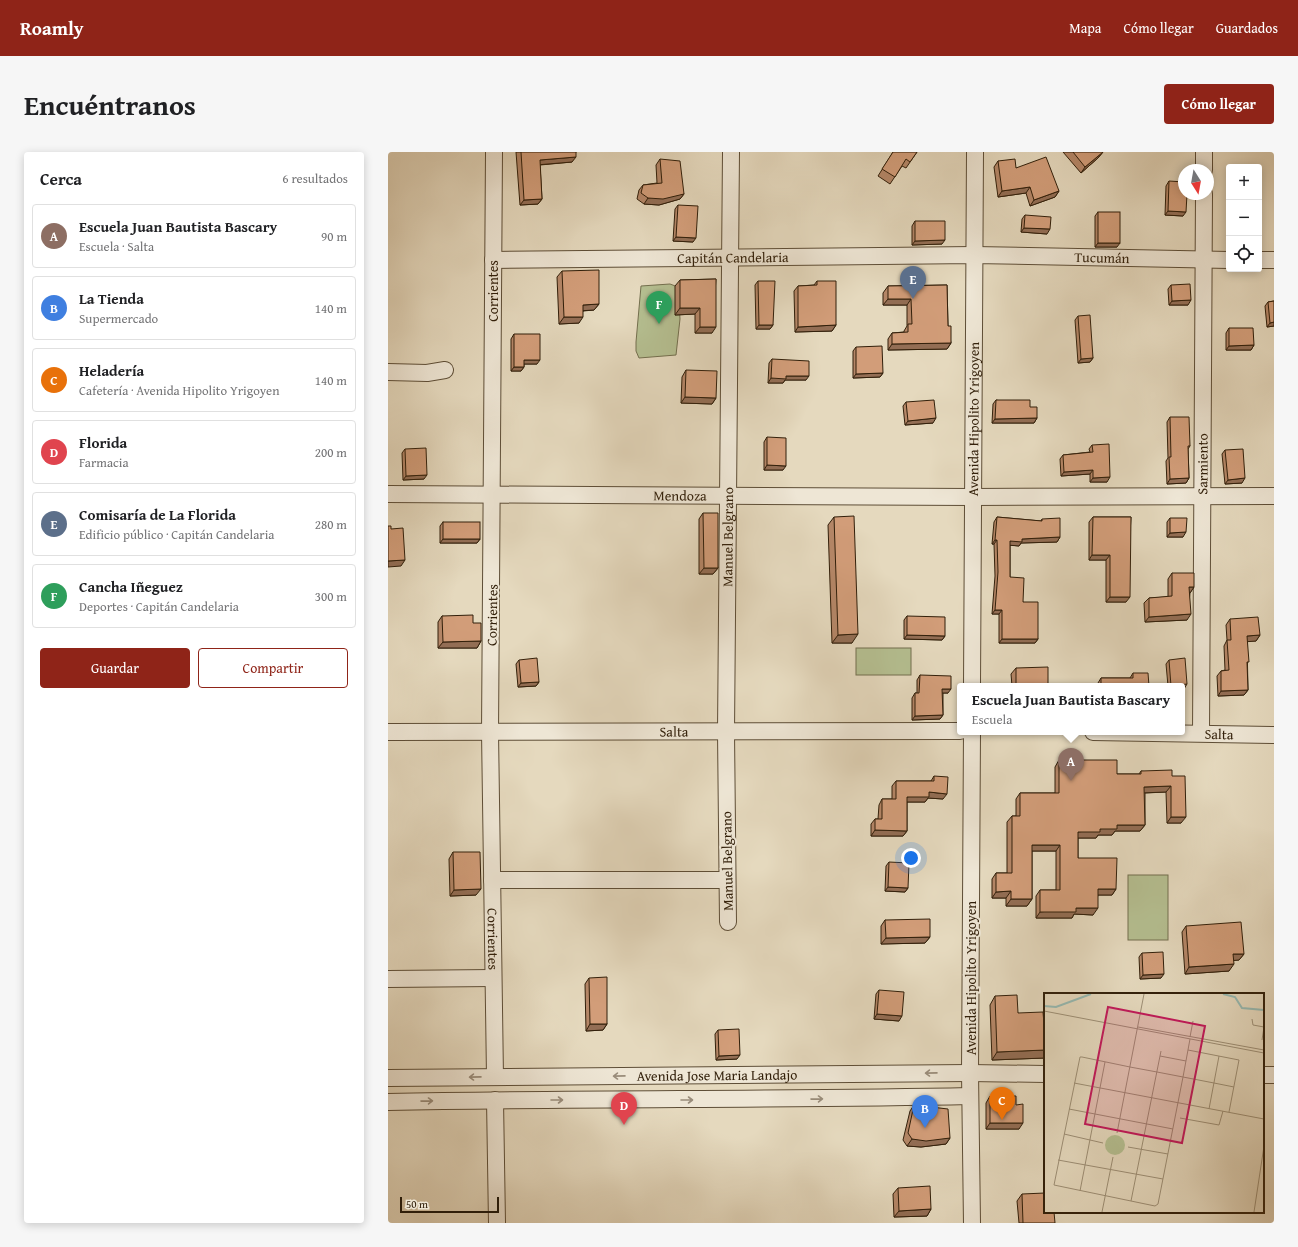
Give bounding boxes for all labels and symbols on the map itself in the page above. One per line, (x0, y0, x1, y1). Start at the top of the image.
north arrow (1178, 164, 1214, 200)
street label: Capitán Candelaria (677, 247, 789, 268)
street label: Tucumán (1074, 247, 1130, 268)
street label: Corrientes (483, 260, 503, 322)
pin: E (900, 266, 926, 299)
pin: F (646, 291, 672, 324)
street label: Avenida Hipolito Yrigoyen (963, 342, 984, 496)
street label: Sarmiento (1192, 433, 1213, 495)
street label: Mendoza (653, 485, 707, 506)
street label: Manuel Belgrano (717, 487, 738, 587)
street label: Corrientes (481, 584, 503, 646)
street label: Salta (659, 721, 689, 742)
street label: Salta (1204, 724, 1234, 744)
pin: A (1058, 748, 1084, 781)
street label: Manuel Belgrano (716, 811, 738, 911)
your location (901, 848, 921, 868)
street label: Avenida Hipolito Yrigoyen (961, 901, 981, 1055)
street label: Corrientes (483, 908, 503, 970)
inset map (1044, 993, 1264, 1213)
street label: Avenida Jose Maria Landajo (637, 1064, 797, 1086)
one-way arrow (925, 1069, 938, 1077)
one-way arrow (613, 1072, 626, 1080)
one-way arrow (469, 1073, 482, 1081)
pin: C (989, 1087, 1015, 1120)
pin: D (611, 1092, 637, 1125)
one-way arrow (810, 1095, 823, 1103)
pin: B (912, 1095, 938, 1128)
one-way arrow (550, 1096, 563, 1104)
one-way arrow (680, 1096, 693, 1104)
one-way arrow (420, 1097, 433, 1105)
scale bar (400, 1195, 499, 1214)

